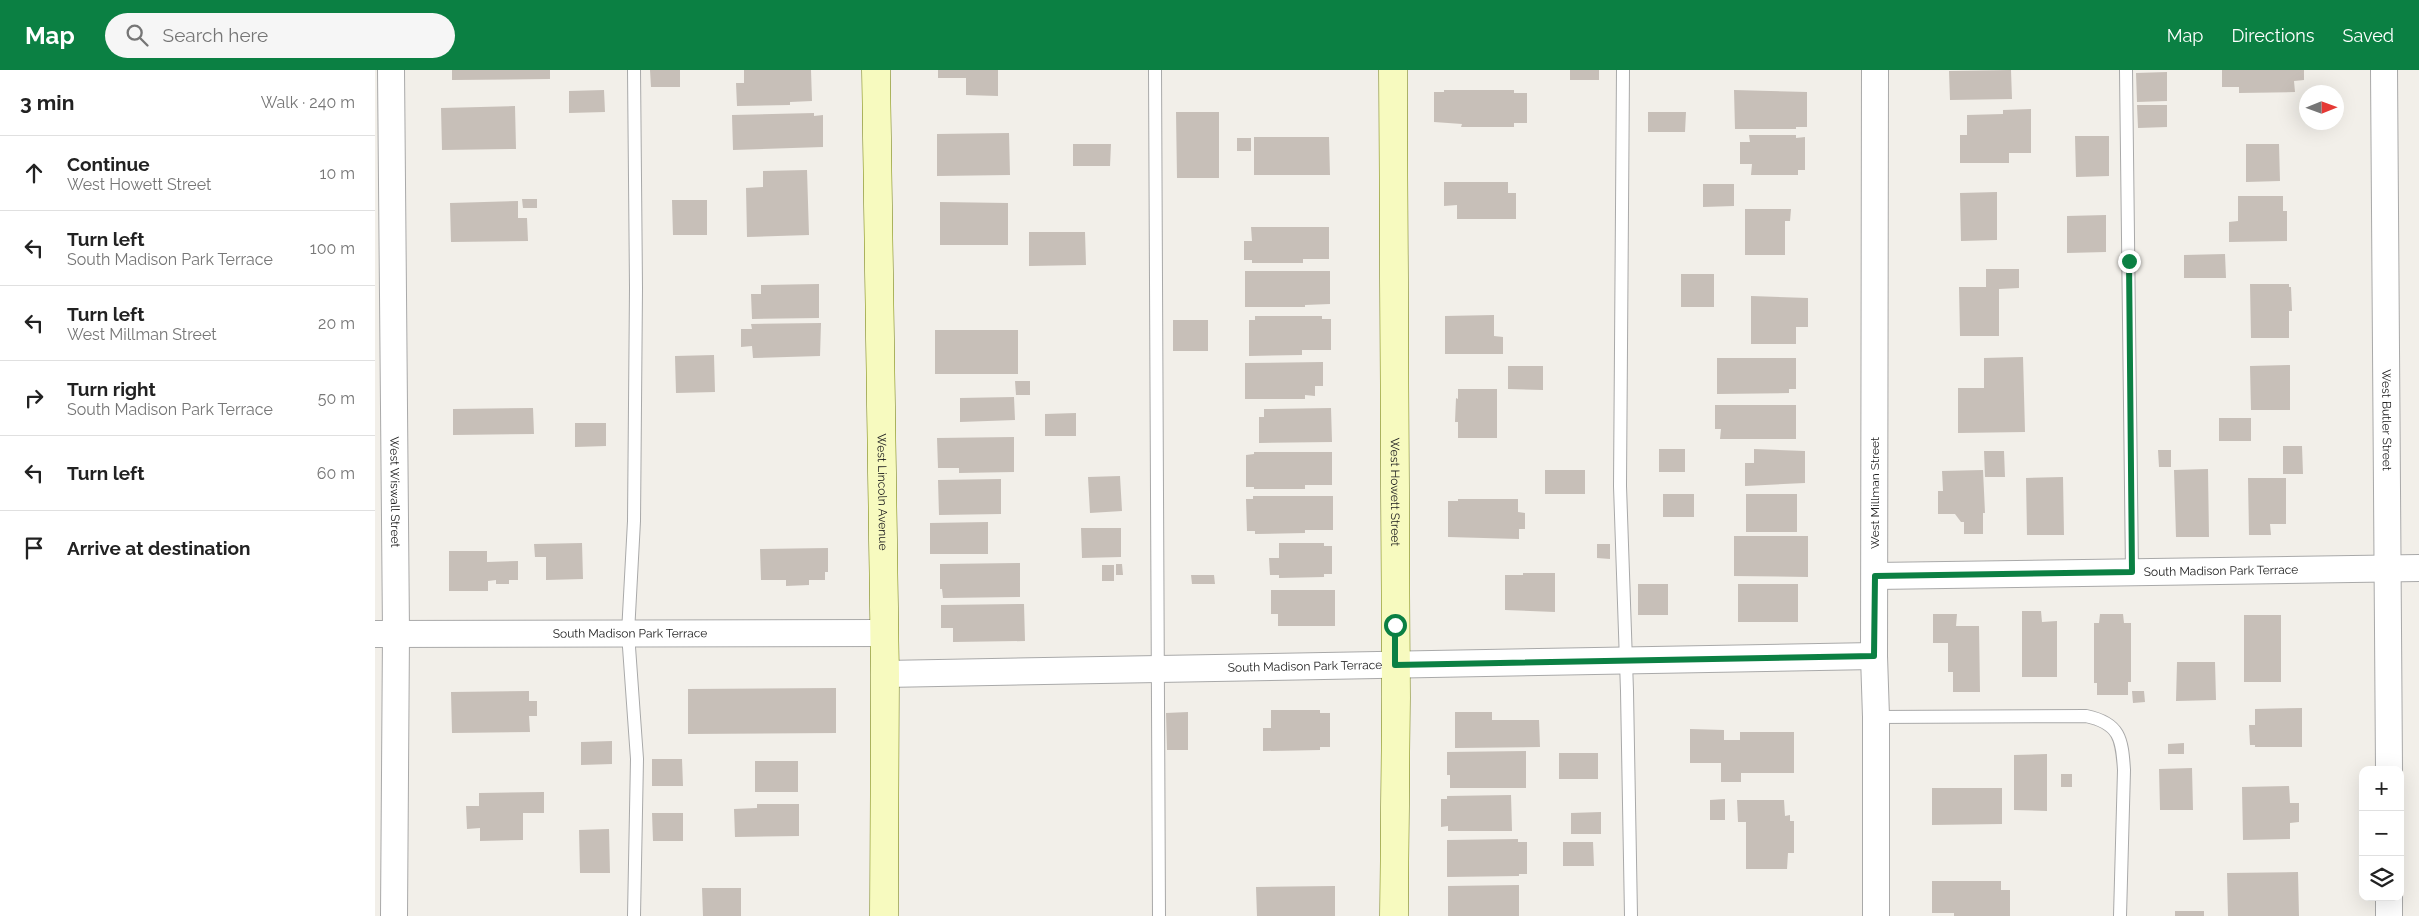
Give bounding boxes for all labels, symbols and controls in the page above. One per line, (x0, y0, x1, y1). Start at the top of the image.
search box (105, 13, 455, 58)
text: Map (25, 21, 75, 50)
icon: search (123, 21, 151, 49)
text: Search here (163, 24, 268, 46)
text: Map (2167, 25, 2203, 46)
text: Directions (2231, 25, 2315, 46)
text: Saved (2343, 25, 2394, 46)
north arrow (2299, 85, 2344, 130)
text: 3 min (20, 90, 74, 115)
text: Walk · 240 m (261, 93, 355, 112)
text: Continue (67, 153, 150, 175)
icon: ahead (20, 159, 48, 187)
text: 10 m (320, 164, 355, 183)
text: West Howett Street (67, 175, 211, 194)
text: Turn left (67, 228, 144, 250)
icon: left (20, 234, 48, 262)
text: 100 m (310, 239, 355, 258)
text: South Madison Park Terrace (67, 250, 273, 269)
route end (2118, 250, 2141, 273)
text: Turn left (67, 303, 144, 325)
icon: left (20, 309, 48, 337)
text: 20 m (318, 314, 355, 333)
text: West Millman Street (67, 325, 217, 344)
street label: West Butler Street (2379, 369, 2394, 471)
text: Turn right (67, 378, 156, 400)
icon: right (20, 384, 48, 412)
text: 50 m (318, 389, 355, 408)
text: South Madison Park Terrace (67, 400, 273, 419)
street label: West Lincoln Avenue (874, 433, 890, 551)
street label: West Wiswall Street (387, 436, 402, 547)
street label: West Millman Street (1868, 437, 1882, 549)
street label: West Howett Street (1388, 438, 1402, 546)
icon: left (20, 459, 48, 487)
text: Turn left (67, 462, 144, 484)
text: 60 m (317, 464, 355, 483)
icon: arrive (20, 534, 48, 562)
text: Arrive at destination (67, 537, 251, 559)
street label: South Madison Park Terrace (2144, 563, 2298, 579)
route start (1384, 614, 1407, 637)
street label: South Madison Park Terrace (553, 626, 707, 641)
street label: South Madison Park Terrace (1228, 658, 1382, 675)
map controls (2359, 766, 2404, 901)
button: + (2359, 766, 2404, 811)
button: − (2359, 811, 2404, 856)
button: layers (2359, 856, 2404, 901)

